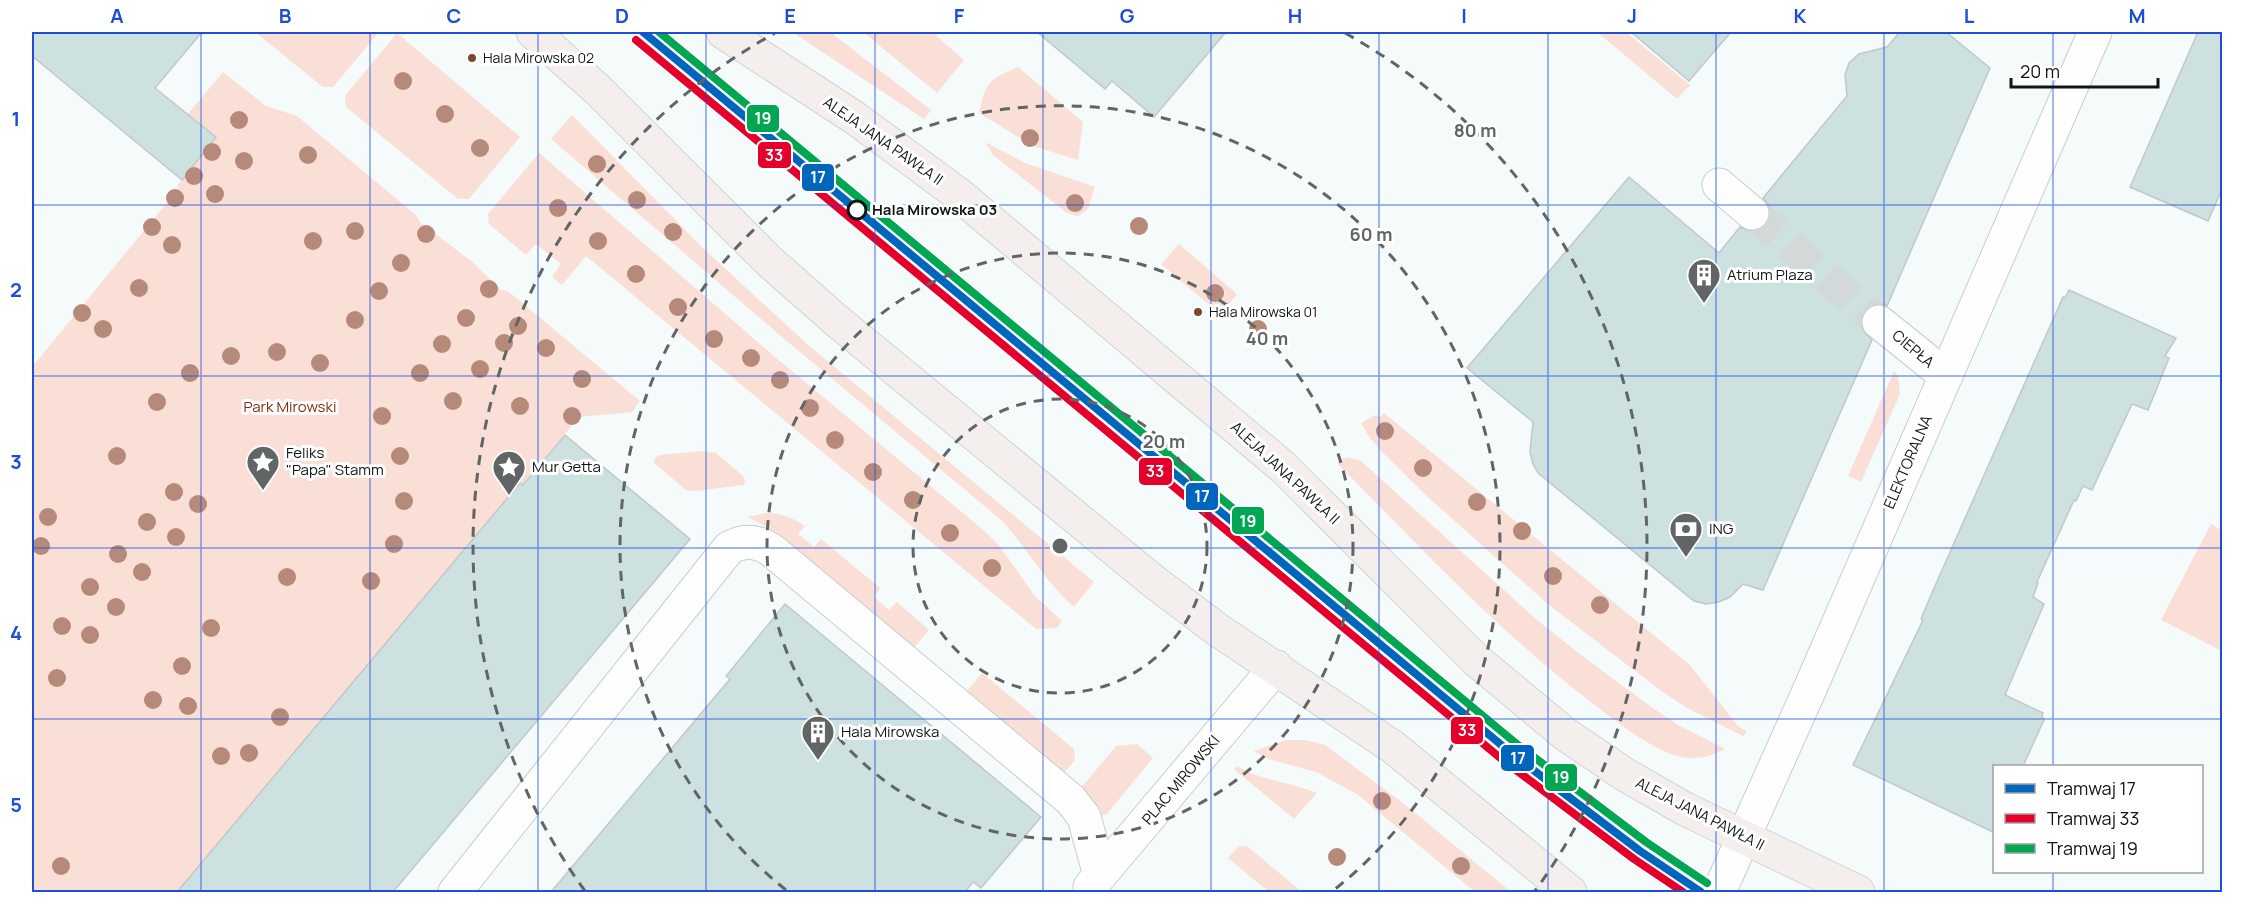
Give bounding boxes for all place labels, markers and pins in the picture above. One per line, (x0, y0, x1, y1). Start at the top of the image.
place label: Hala Mirowska 02 (483, 48, 594, 67)
marker: Hala Mirowska 02 (466, 52, 478, 64)
place label: Hala Mirowska 03 (872, 199, 997, 220)
marker: Hala Mirowska 03 (847, 200, 867, 220)
building icon: Atrium Plaza (1686, 257, 1722, 304)
place label: Atrium Plaza (1727, 264, 1812, 285)
place label: Hala Mirowska 01 (1209, 302, 1318, 321)
marker: Hala Mirowska 01 (1192, 306, 1204, 318)
place label: Feliks "Papa" Stamm (286, 442, 384, 480)
place icon: Feliks "Papa" Stamm (245, 444, 281, 491)
place icon: Mur Getta (491, 449, 527, 496)
place label: Mur Getta (532, 456, 601, 477)
bank icon: ING (1668, 511, 1704, 558)
place label: ING (1709, 518, 1734, 539)
centre of rings (1050, 536, 1070, 556)
building icon: Hala Mirowska (800, 714, 836, 761)
place label: Hala Mirowska (841, 721, 939, 742)

